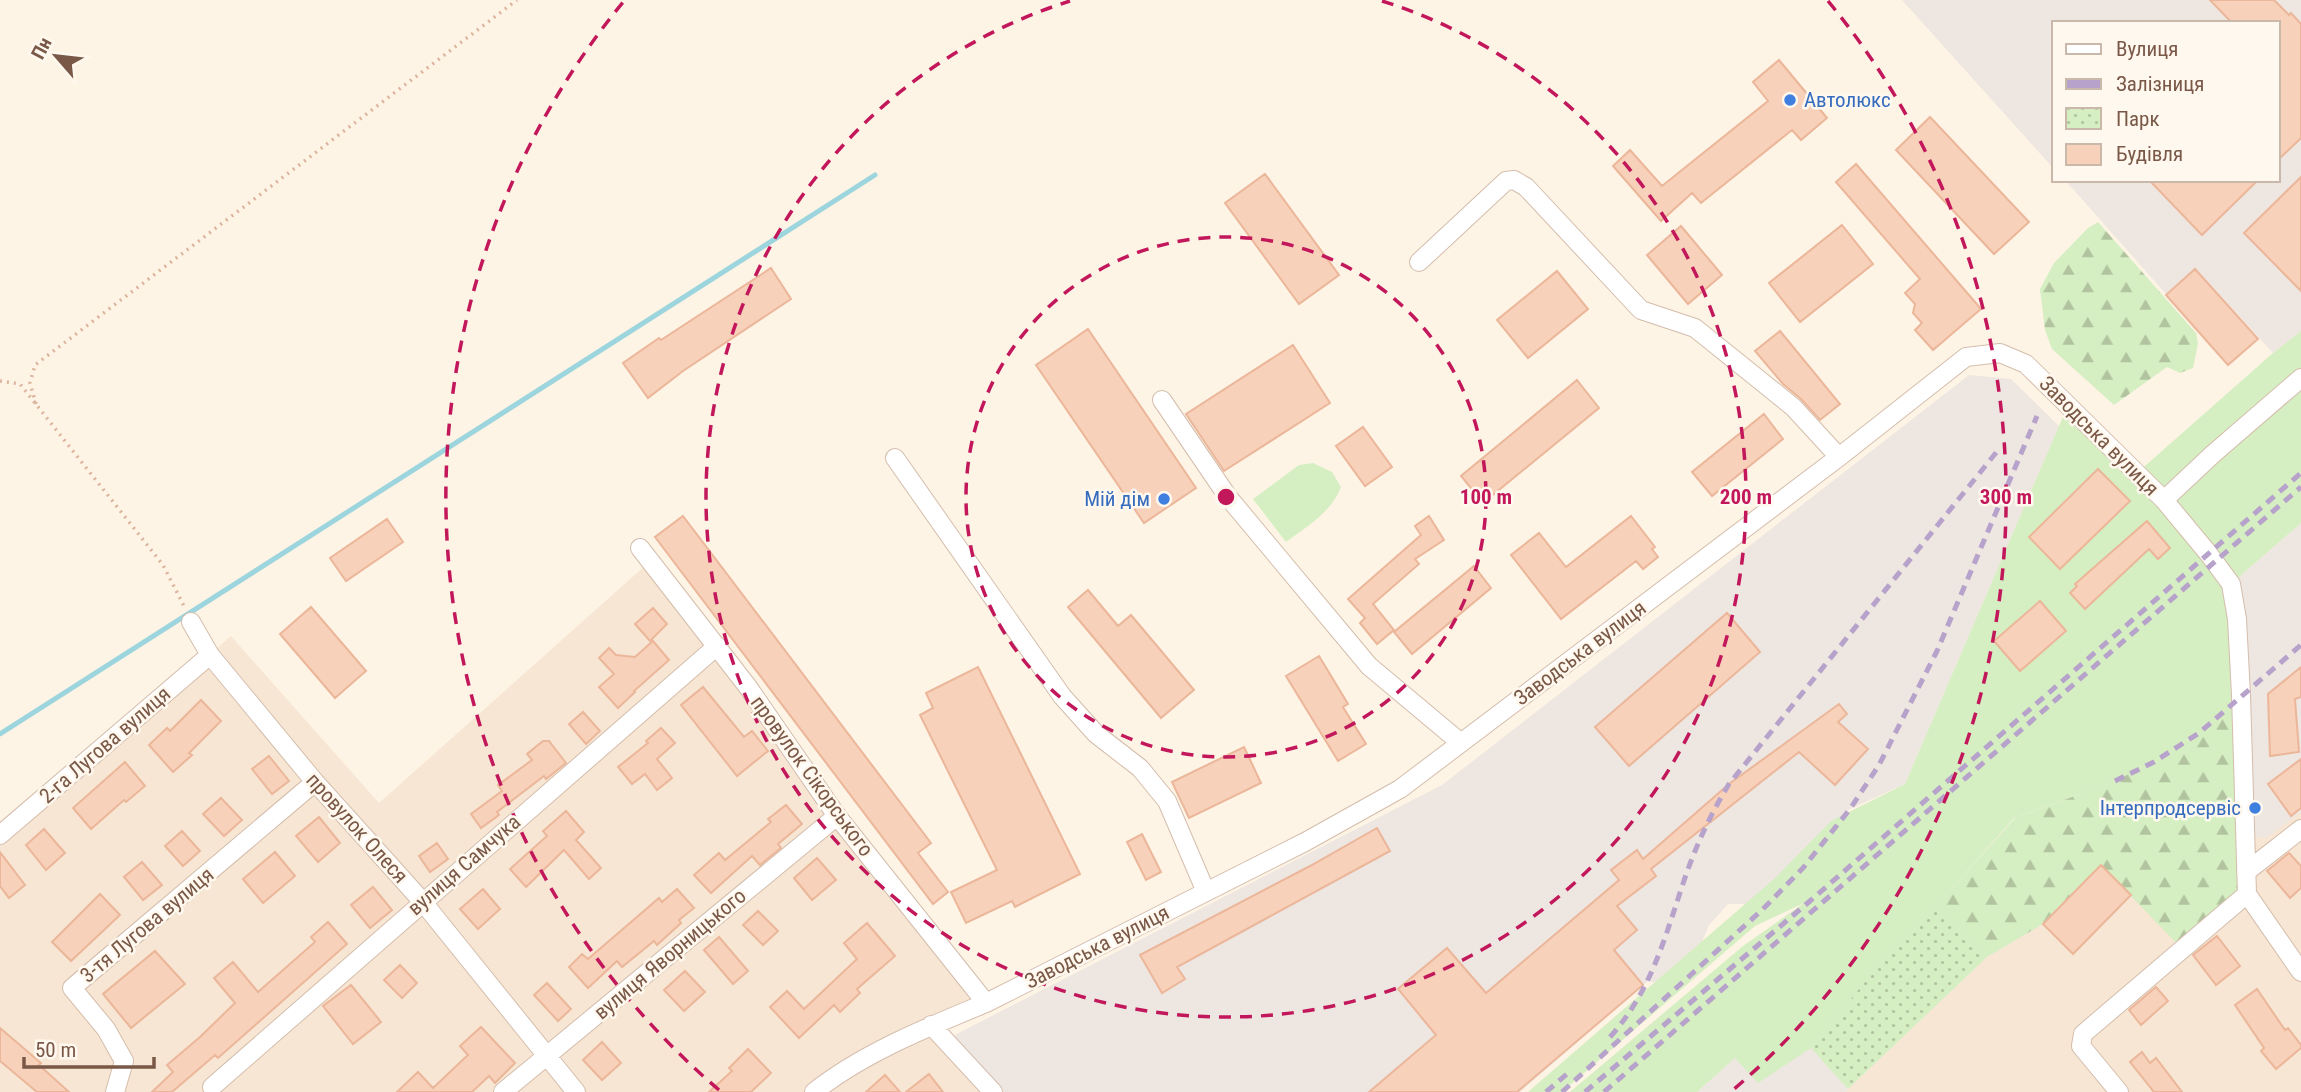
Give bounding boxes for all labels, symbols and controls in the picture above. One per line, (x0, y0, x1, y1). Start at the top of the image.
north arrow (21, 21, 91, 91)
legend (2052, 21, 2280, 182)
text: Пн (26, 34, 57, 63)
text: Вулиця (2116, 37, 2178, 61)
text: Залізниця (2116, 72, 2205, 96)
place label: Автолюкс (1804, 88, 1891, 112)
marker: Автолюкс (1782, 92, 1798, 108)
text: Парк (2116, 107, 2160, 131)
text: Будівля (2116, 142, 2183, 166)
street label: Заводська вулиця (2034, 371, 2164, 501)
centre of rings (1214, 485, 1238, 509)
text: 100 m (1460, 485, 1512, 509)
text: 200 m (1720, 485, 1772, 509)
text: 300 m (1980, 485, 2032, 509)
place label: Мій дім (1084, 487, 1150, 511)
marker: Мій дім (1156, 491, 1172, 507)
street label: Заводська вулиця (1509, 596, 1651, 710)
street label: 2-га Лугова вулиця (35, 682, 175, 808)
street label: провулок Сікорського (746, 691, 878, 861)
street label: провулок Олеся (301, 768, 413, 888)
place label: Інтерпродсервіс (2100, 796, 2241, 820)
marker: Інтерпродсервіс (2247, 800, 2263, 816)
street label: вулиця Самчука (403, 810, 525, 920)
street label: 3-тя Лугова вулиця (76, 862, 218, 988)
street label: вулиця Яворницького (589, 884, 751, 1024)
street label: Заводська вулиця (1021, 900, 1173, 994)
scale bar (24, 1026, 154, 1070)
text: 50 m (35, 1038, 76, 1062)

